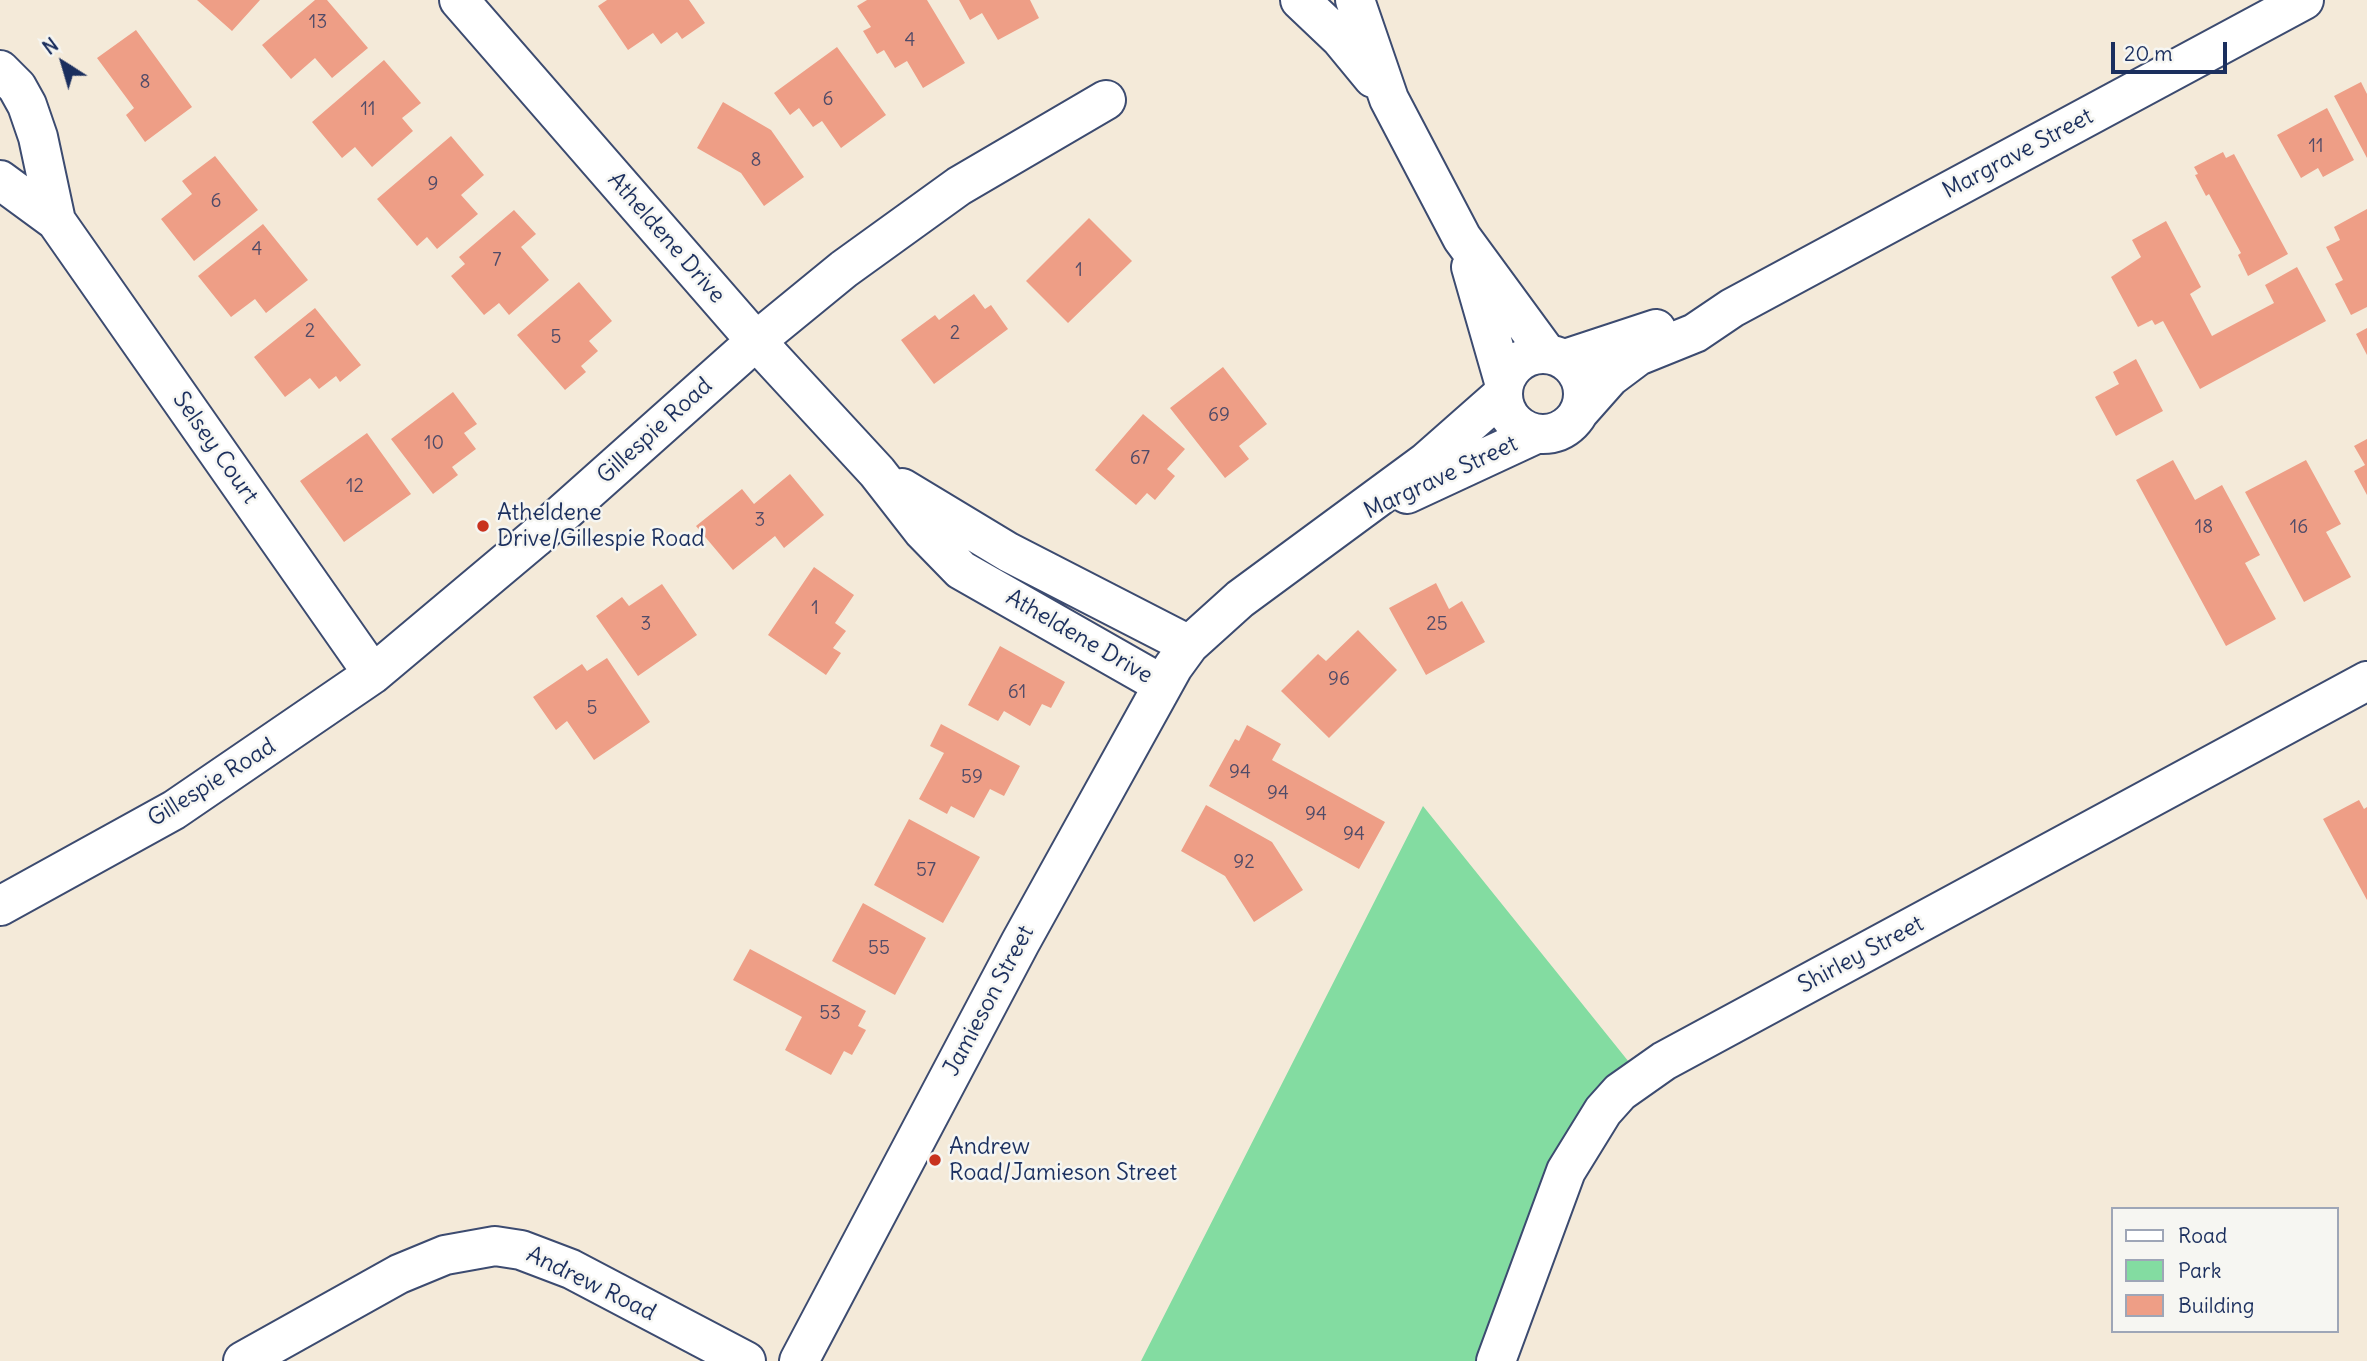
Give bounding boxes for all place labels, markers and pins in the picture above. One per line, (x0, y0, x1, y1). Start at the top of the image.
place label: Atheldene Drive/Gillespie Road (497, 499, 705, 553)
marker: Atheldene Drive/Gillespie Road (475, 518, 491, 534)
place label: Andrew Road/Jamieson Street (949, 1133, 1177, 1187)
marker: Andrew Road/Jamieson Street (927, 1152, 943, 1168)

